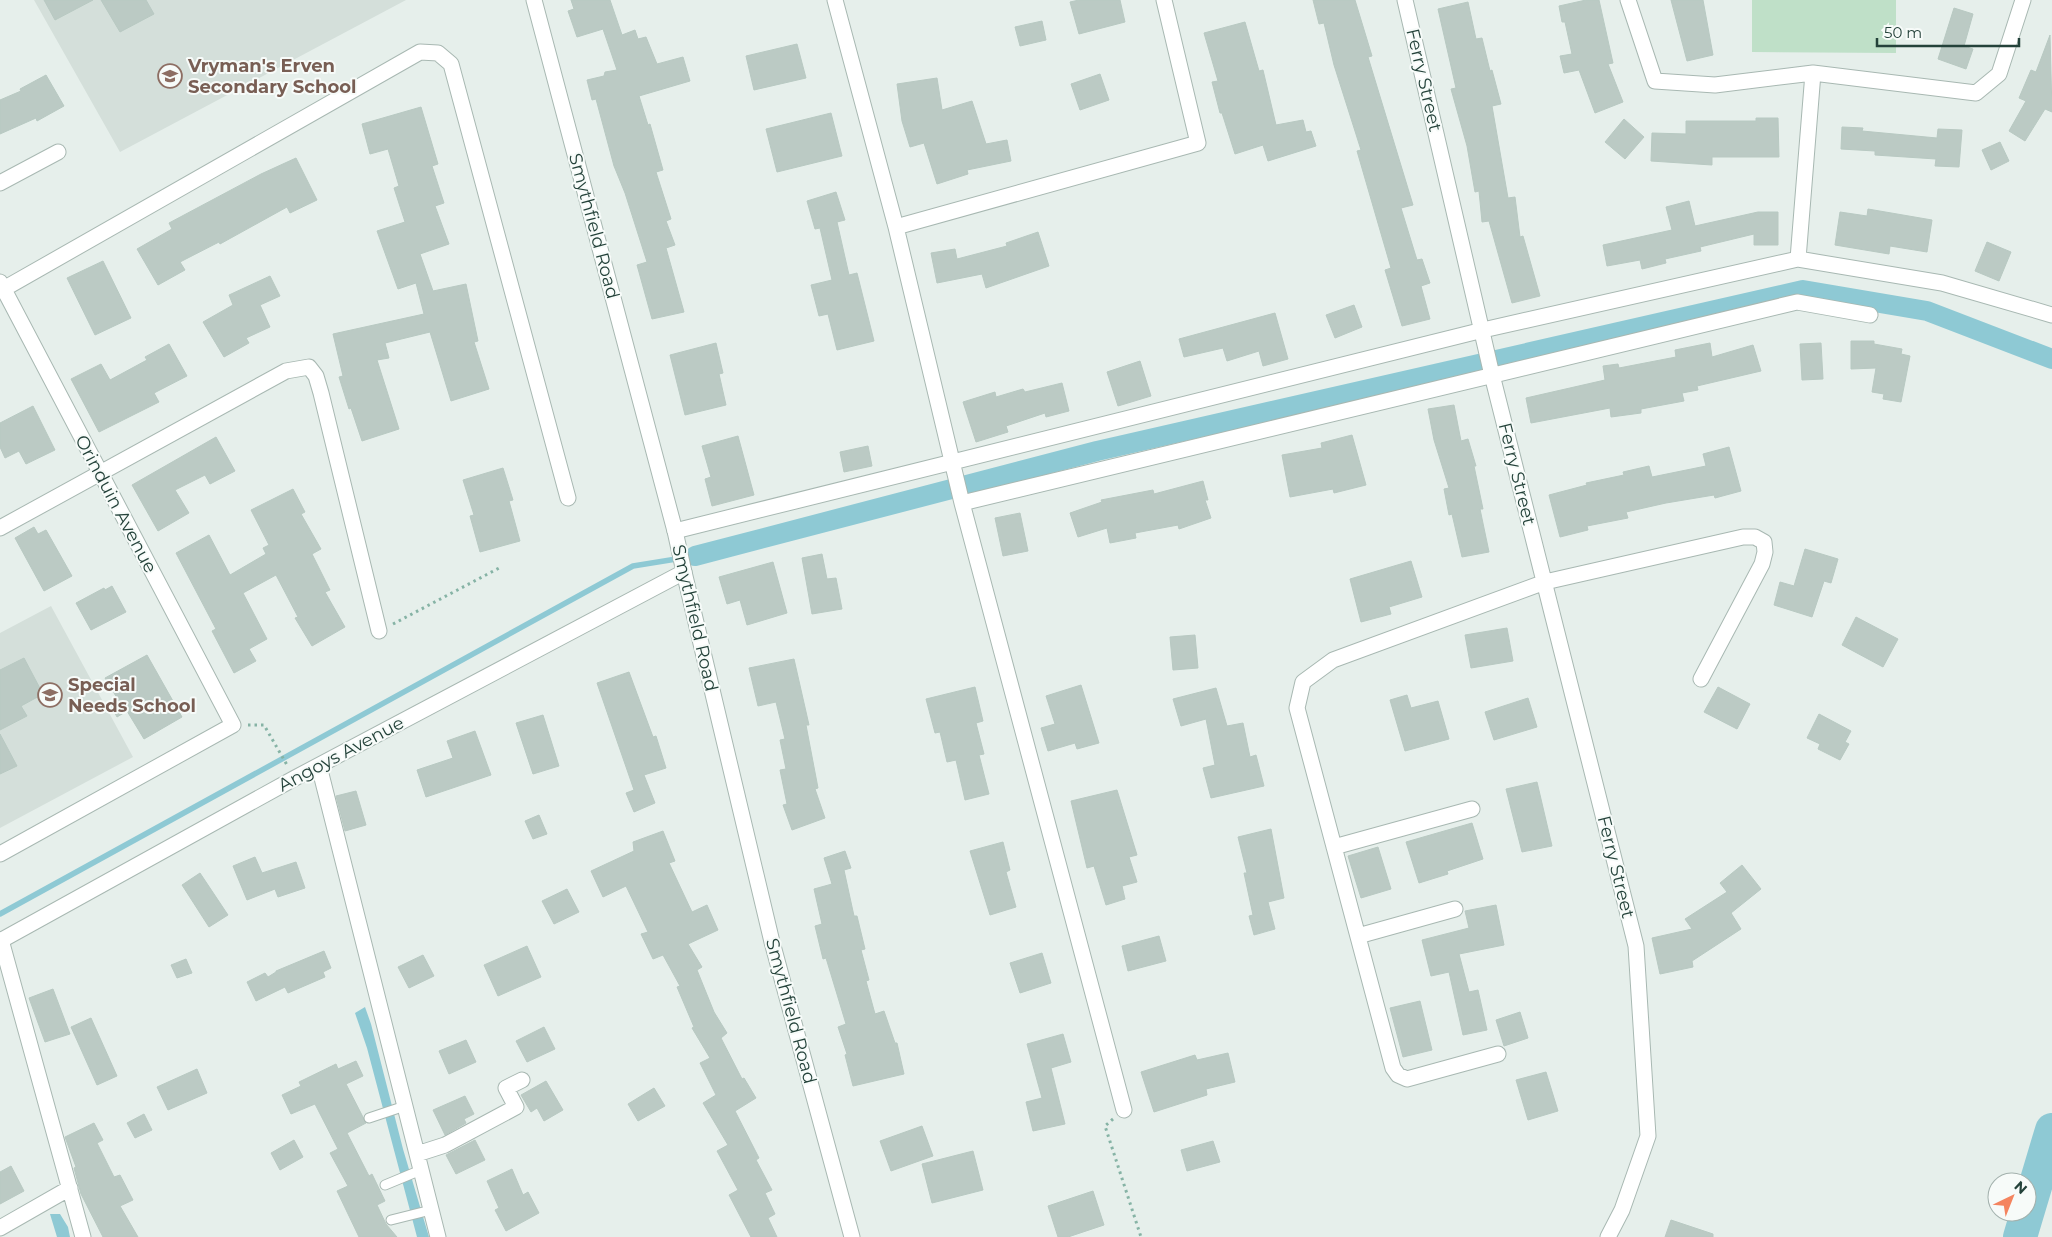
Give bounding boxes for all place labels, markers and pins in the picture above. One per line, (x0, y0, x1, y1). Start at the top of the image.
place label: Vryman's Erven Secondary School (187, 55, 356, 98)
school or university icon: Vryman's Erven Secondary School (157, 63, 183, 89)
place label: Special Needs School (68, 674, 196, 717)
school or university icon: Special Needs School (37, 682, 63, 708)

